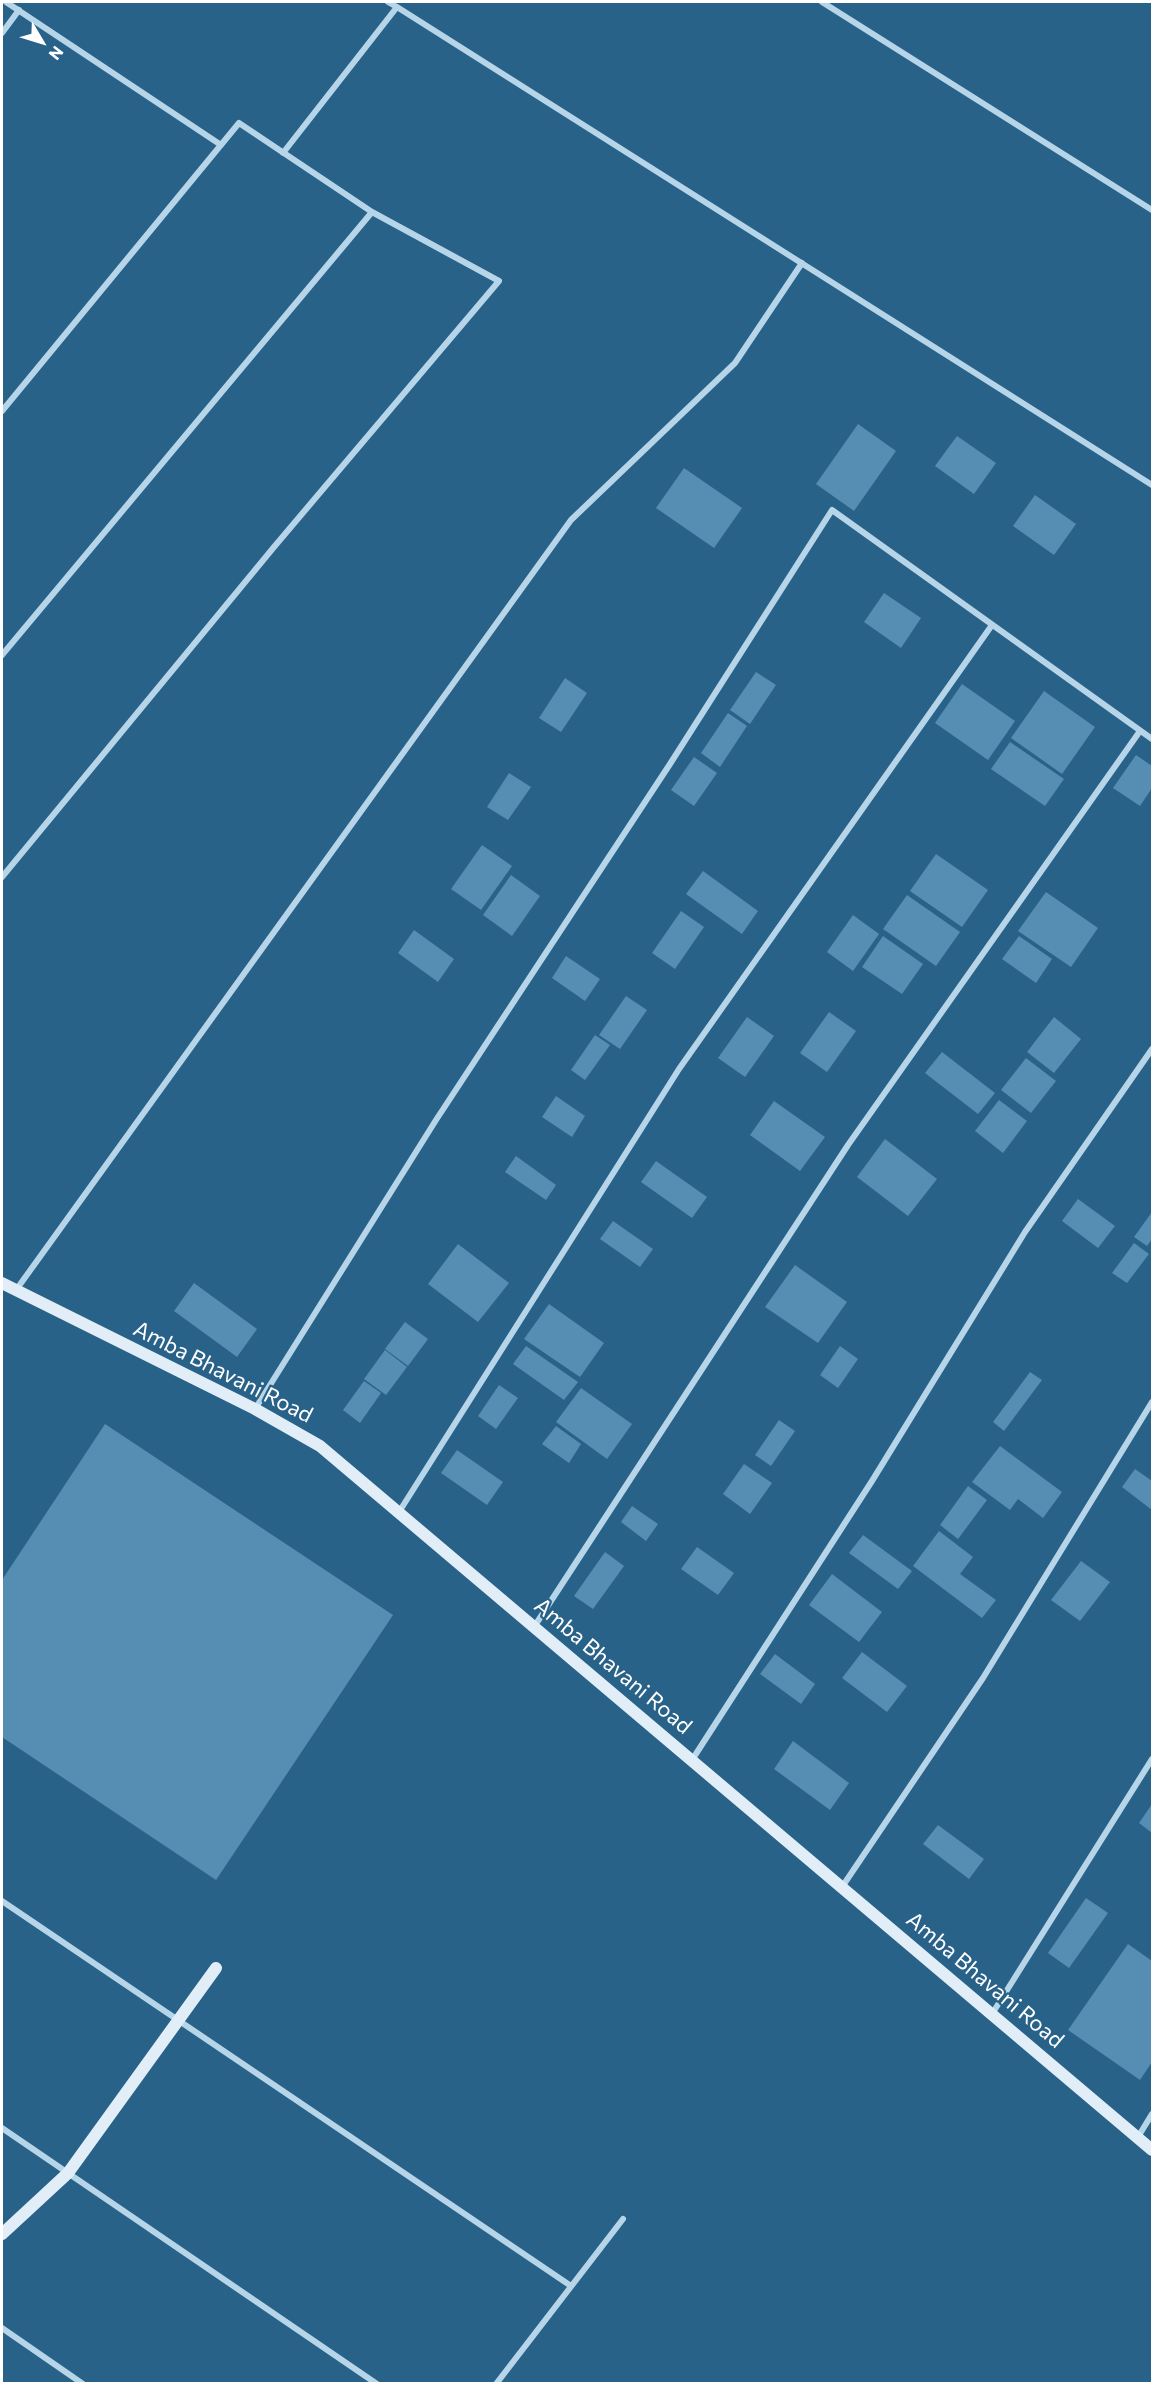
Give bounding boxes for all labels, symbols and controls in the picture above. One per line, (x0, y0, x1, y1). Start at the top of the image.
north arrow (12, 12, 72, 72)
text: N (45, 43, 68, 64)
street label: Amba Bhavani Road (129, 1315, 317, 1429)
street label: Amba Bhavani Road (529, 1592, 697, 1740)
street label: Amba Bhavani Road (901, 1906, 1069, 2054)

